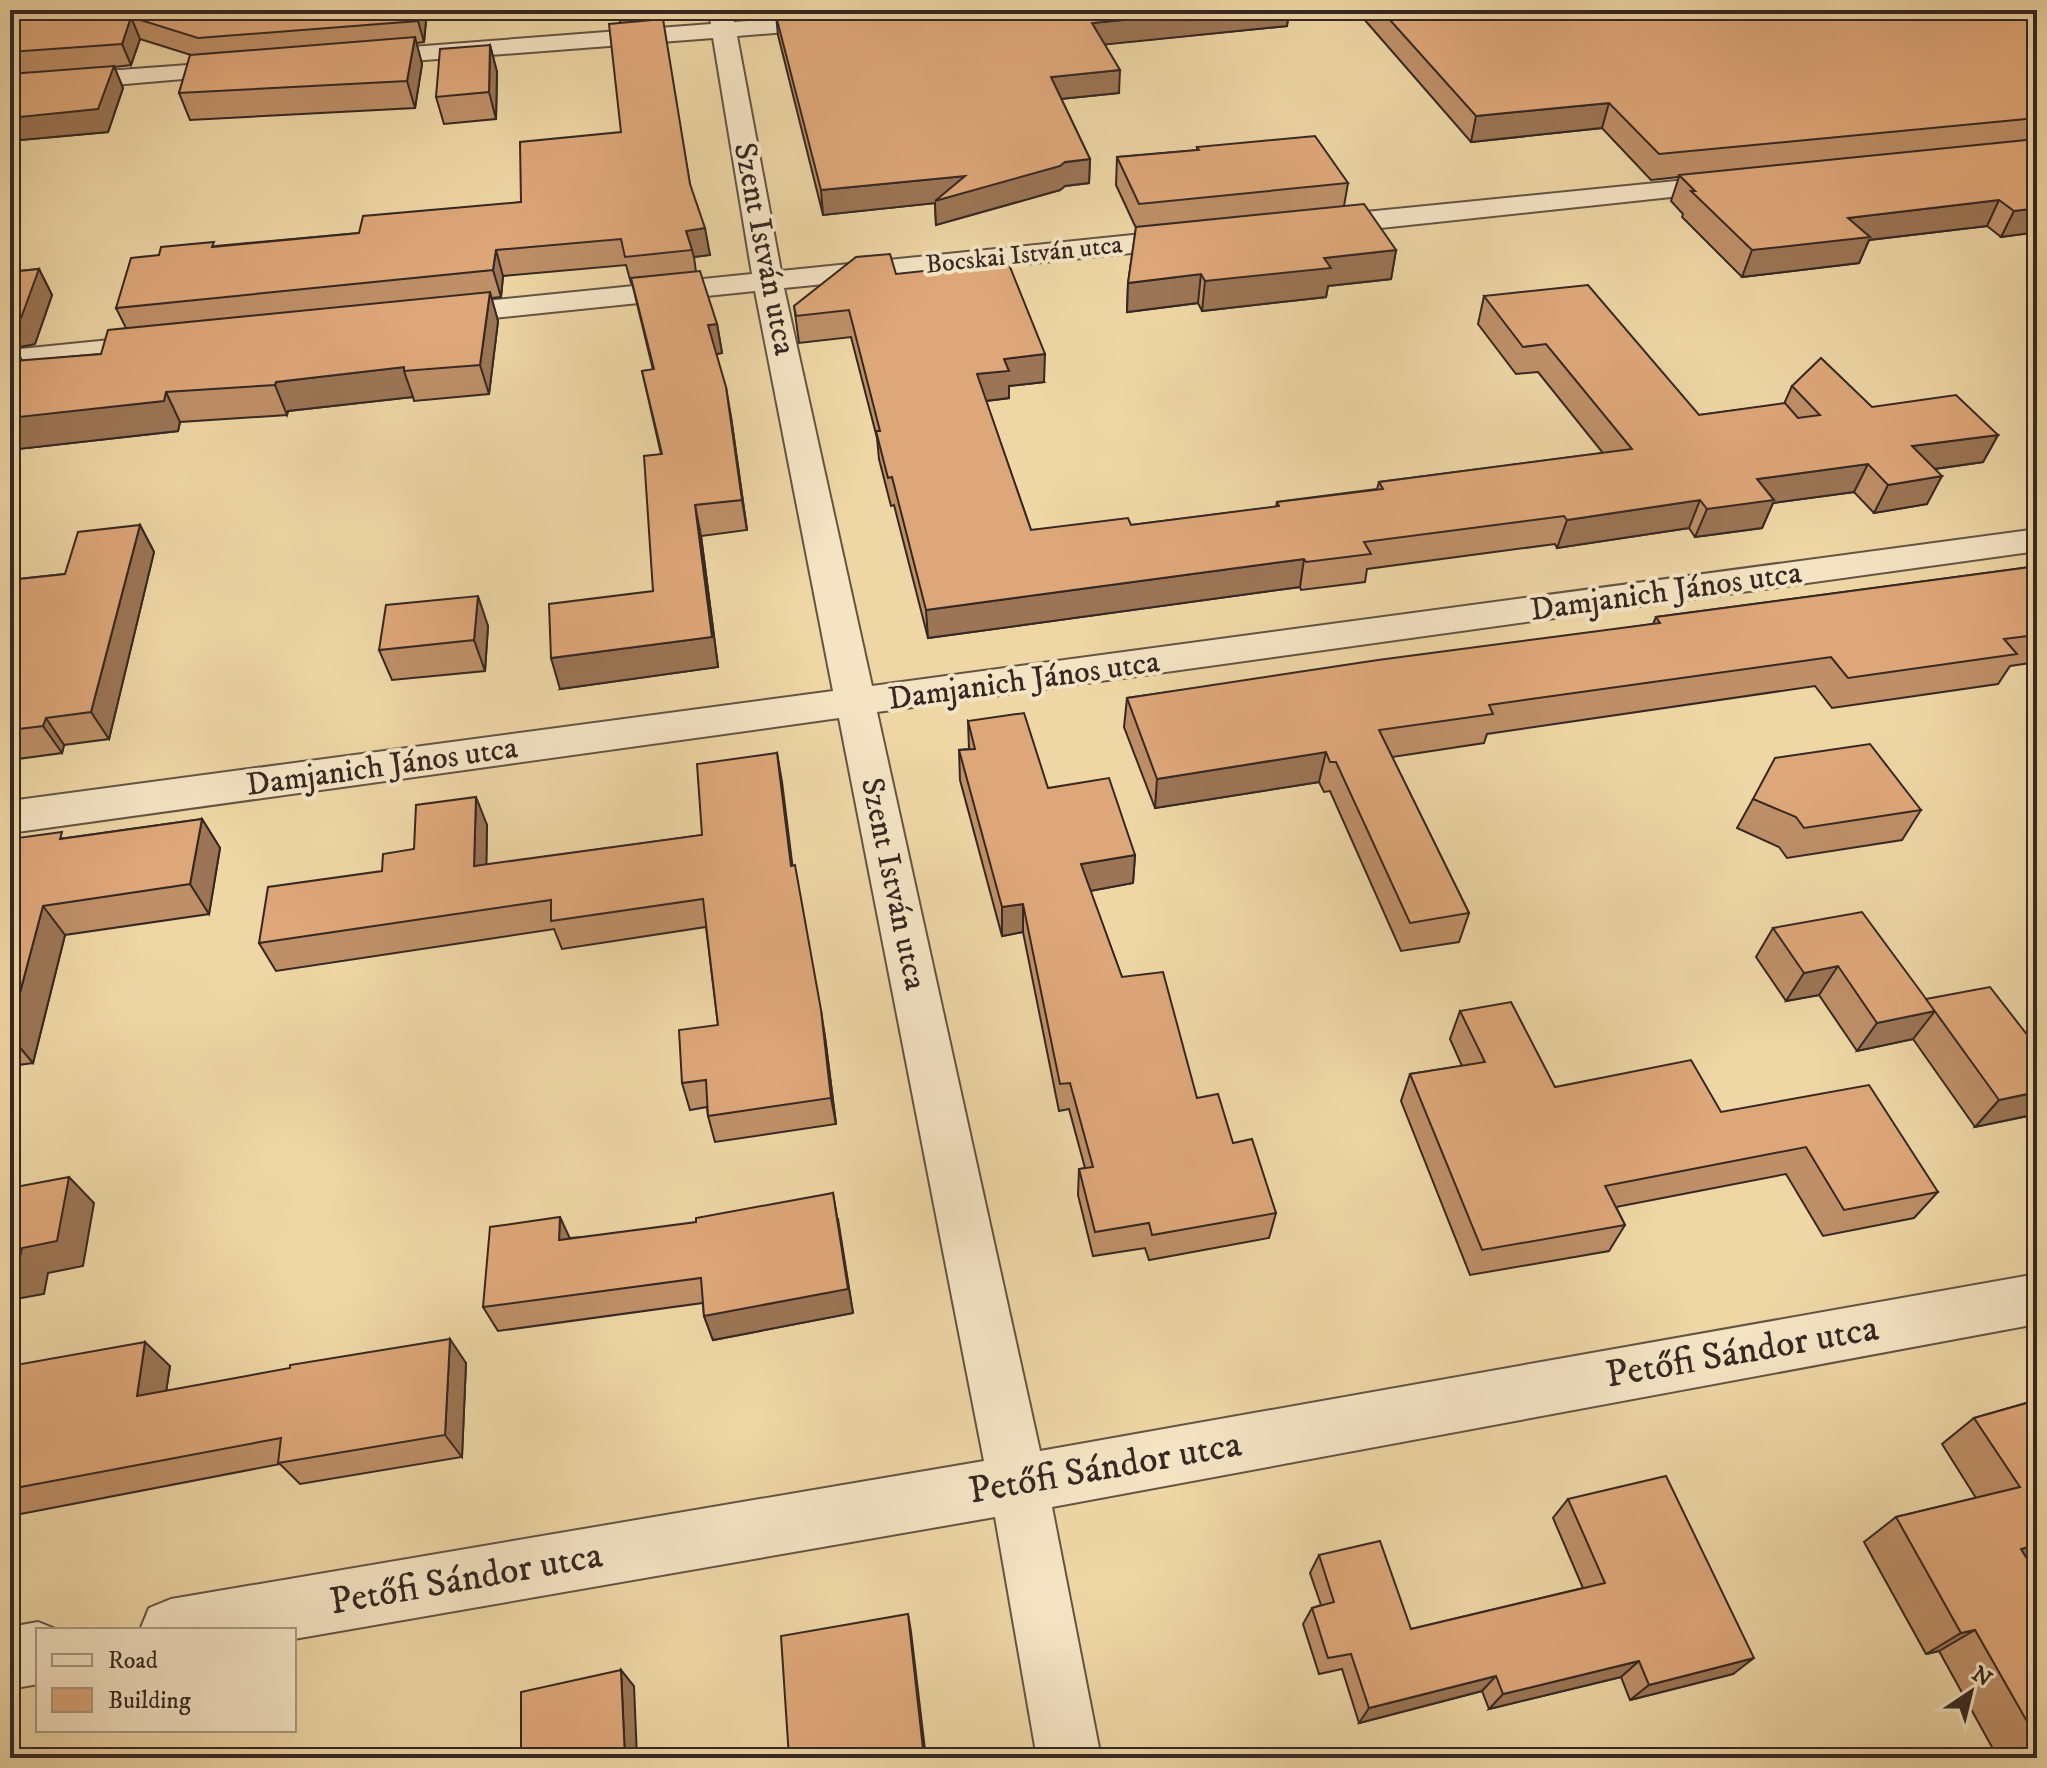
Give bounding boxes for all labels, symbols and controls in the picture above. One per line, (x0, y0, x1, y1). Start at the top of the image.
street label: Szent István utca (724, 139, 804, 359)
street label: Bocskai István utca (924, 228, 1124, 282)
street label: Damjanich János utca (1528, 553, 1805, 631)
street label: Damjanich János utca (886, 642, 1163, 720)
street label: Damjanich János utca (244, 728, 521, 806)
street label: Szent István utca (851, 774, 935, 994)
street label: Petőfi Sándor utca (1602, 1304, 1882, 1400)
street label: Petőfi Sándor utca (965, 1420, 1245, 1516)
street label: Petőfi Sándor utca (326, 1531, 606, 1627)
legend (36, 1628, 296, 1732)
text: Road (108, 1646, 158, 1676)
north arrow (1931, 1652, 2011, 1732)
text: N (1966, 1661, 1997, 1693)
text: Building (108, 1686, 191, 1716)

